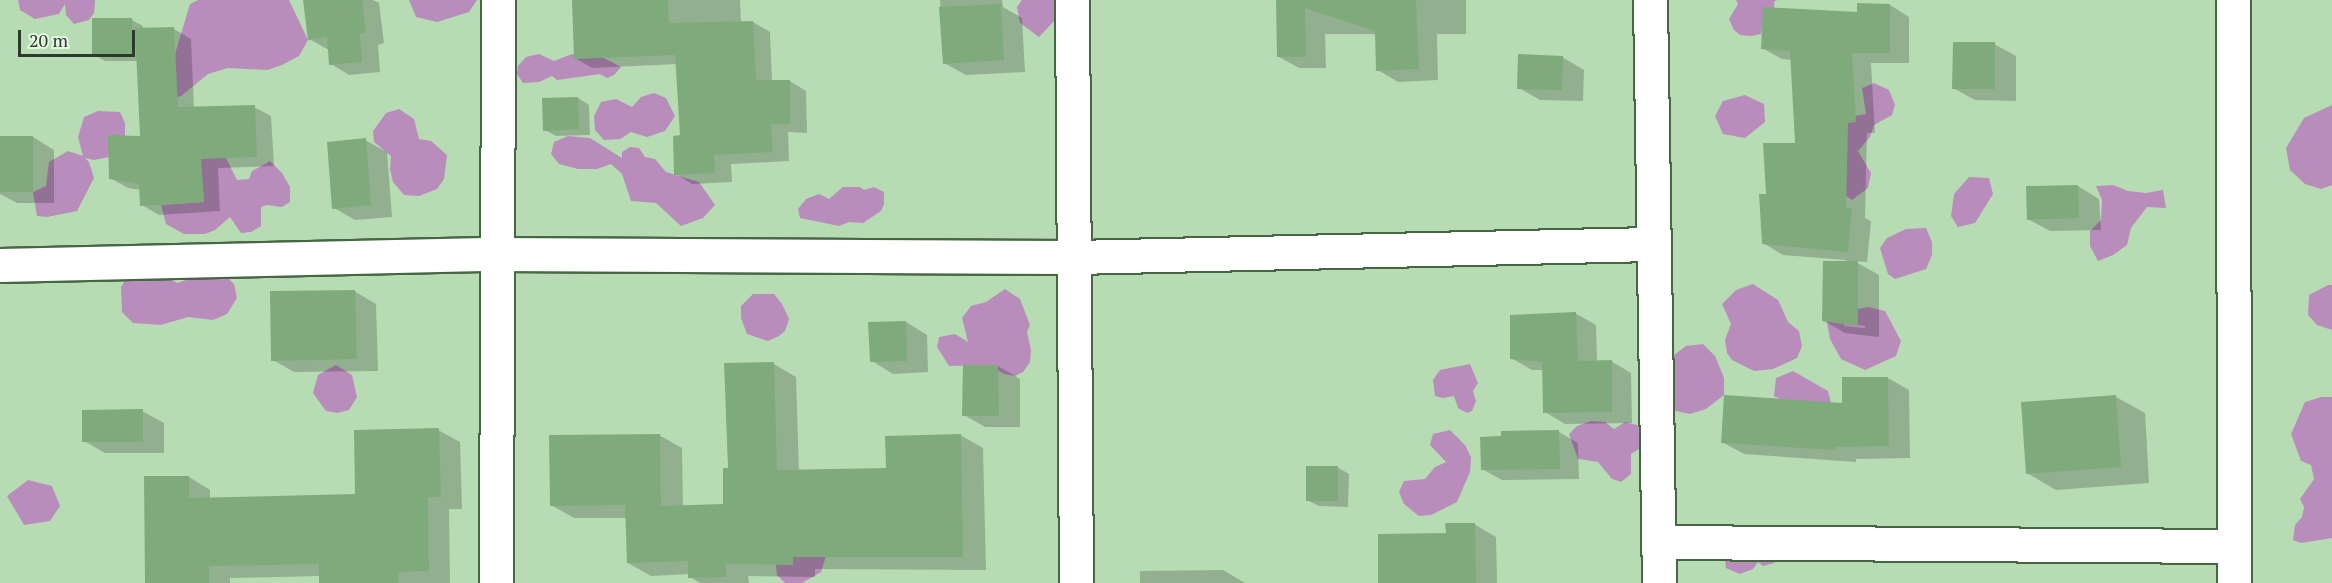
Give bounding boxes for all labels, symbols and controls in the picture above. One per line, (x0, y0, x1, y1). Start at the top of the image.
scale bar (21, 18, 138, 56)
text: 20 m (29, 28, 68, 52)

